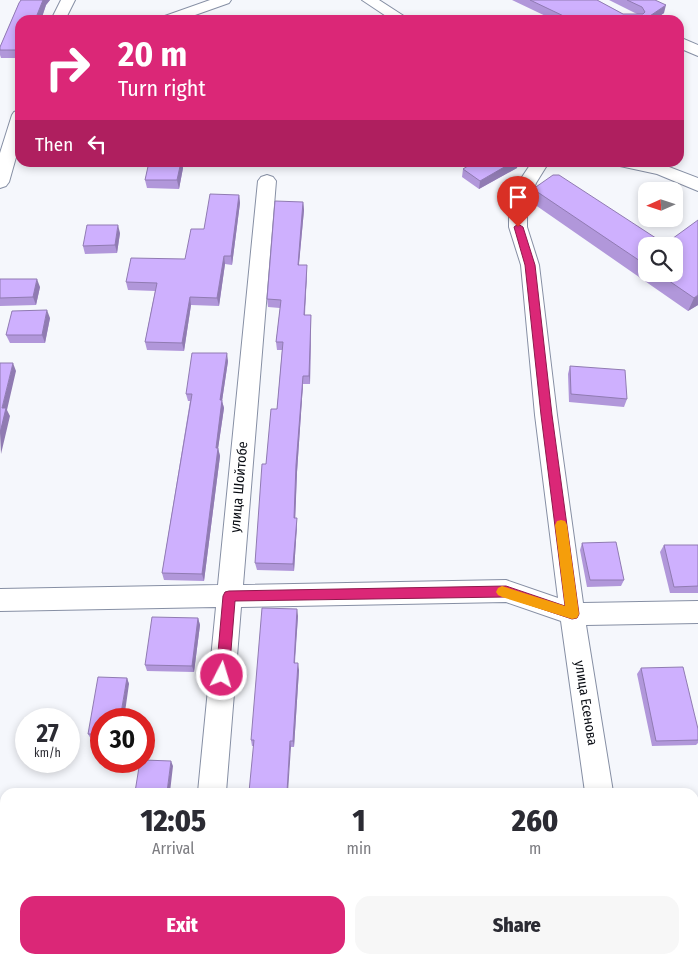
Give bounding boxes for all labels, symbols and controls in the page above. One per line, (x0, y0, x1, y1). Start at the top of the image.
text: 20 m (118, 33, 187, 75)
icon: right (35, 35, 100, 100)
text: Turn right (118, 75, 206, 102)
icon: left (83, 130, 111, 158)
text: Then (35, 133, 73, 156)
pin (497, 176, 539, 227)
north arrow (638, 182, 682, 228)
map controls (638, 182, 683, 282)
icon: arrive (504, 183, 532, 211)
button: search (638, 237, 683, 282)
street label: улица Шойтобе (227, 441, 251, 533)
position arrow (195, 648, 247, 700)
street label: улица Есенова (571, 659, 601, 747)
speed limit sign: 30 (90, 708, 155, 773)
text: 27 (36, 719, 59, 749)
text: km/h (34, 746, 61, 760)
text: 12:05 (140, 803, 206, 839)
text: 1 (352, 803, 365, 839)
text: 260 (512, 803, 559, 839)
text: Arrival (152, 839, 195, 858)
text: min (347, 839, 371, 858)
text: m (529, 839, 541, 858)
button: Exit (20, 896, 345, 954)
button: Share (355, 896, 679, 954)

